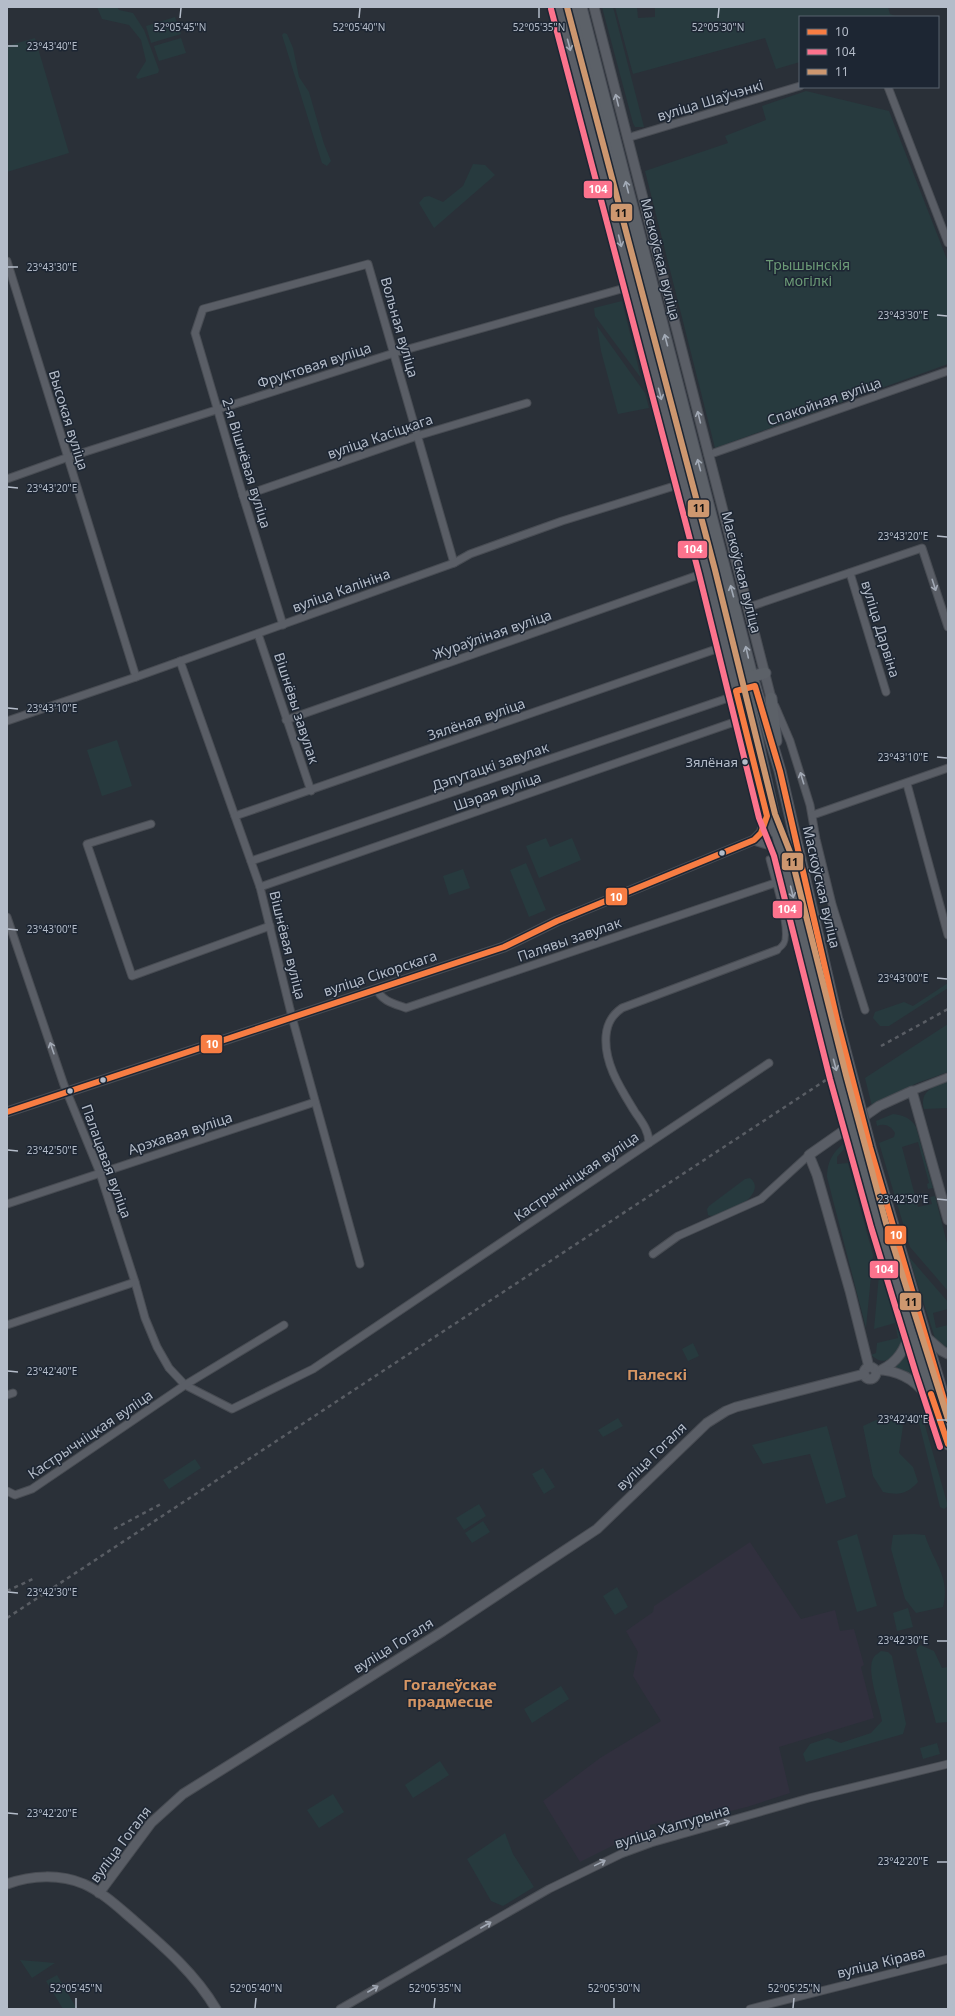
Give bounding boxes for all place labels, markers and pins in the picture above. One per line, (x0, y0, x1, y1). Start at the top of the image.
place label: Зялёная (686, 753, 738, 771)
marker: Зялёная (740, 757, 750, 767)
unlabelled marker (717, 848, 727, 858)
unlabelled marker (98, 1075, 108, 1085)
unlabelled marker (65, 1086, 75, 1096)

